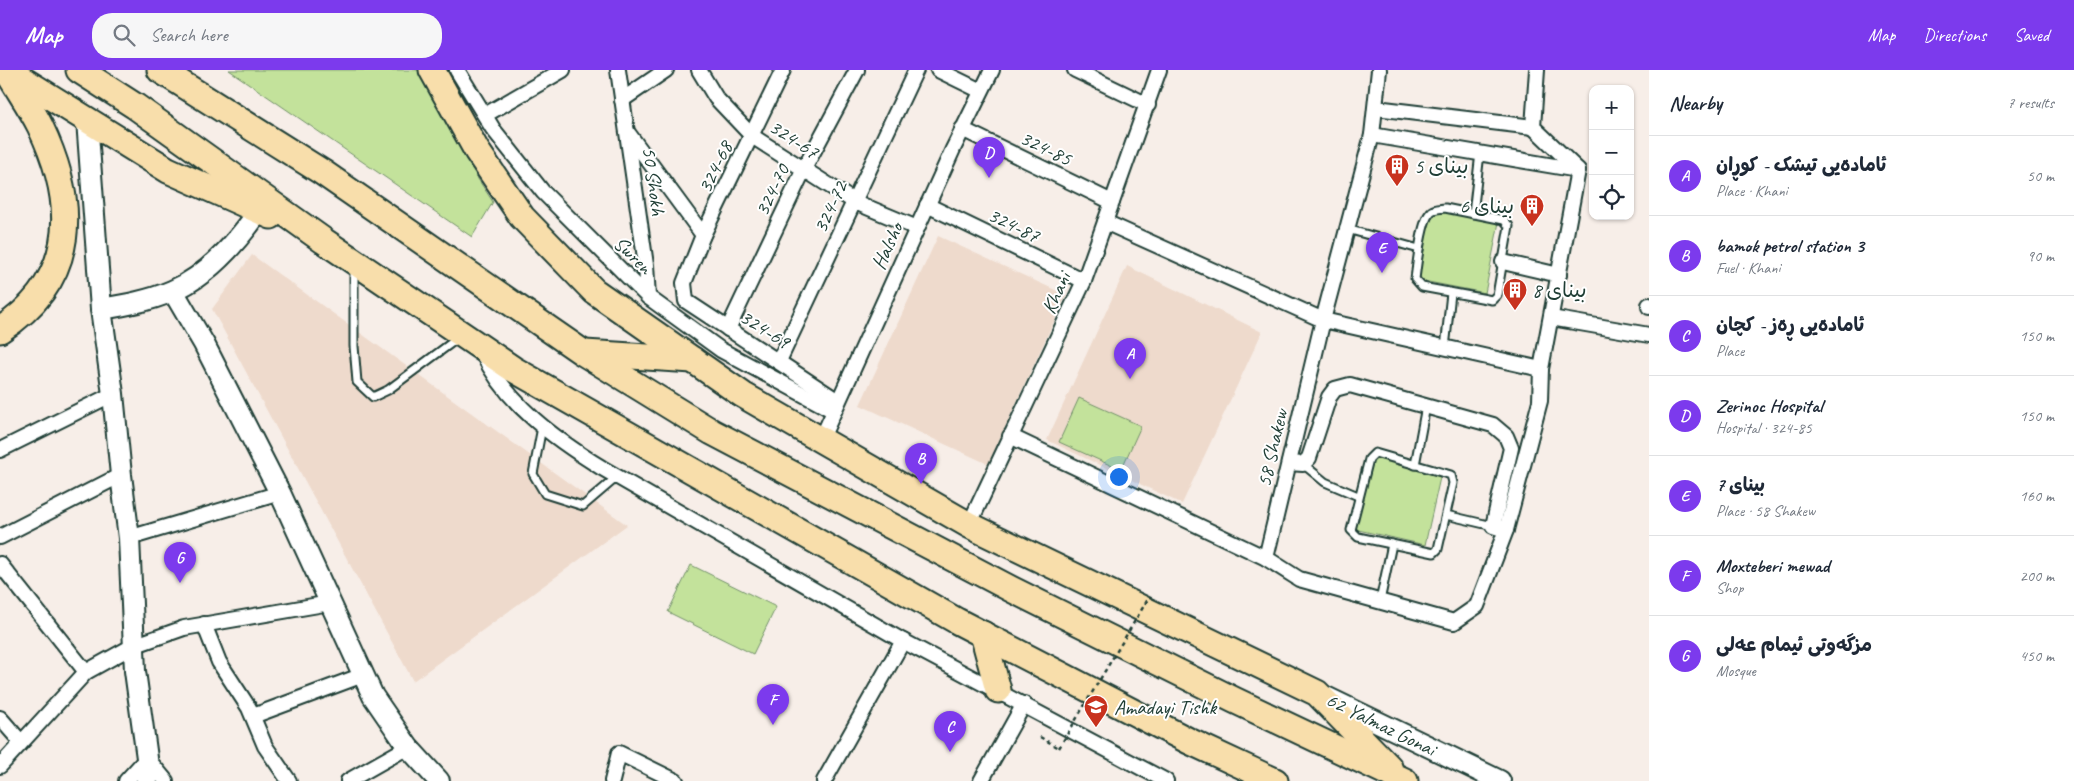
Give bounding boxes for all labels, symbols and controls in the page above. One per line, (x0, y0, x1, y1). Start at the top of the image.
search box (92, 13, 442, 58)
text: Map (25, 20, 62, 50)
icon: search (110, 21, 138, 49)
text: Search here (150, 23, 228, 47)
text: Map (1868, 24, 1895, 46)
text: Directions (1923, 24, 1986, 46)
text: Saved (2014, 24, 2049, 46)
map controls (1589, 85, 1634, 220)
button: + (1589, 85, 1634, 130)
text: Nearby (1669, 90, 1722, 116)
text: 7 results (2007, 93, 2054, 113)
street label: 324-67 (764, 113, 825, 165)
street label: 324-85 (1016, 124, 1077, 172)
button: − (1589, 130, 1634, 175)
street label: 324-68 (691, 135, 740, 197)
pin: D (973, 137, 1005, 178)
street label: 50 Shokh (636, 145, 672, 217)
building icon: بيناى 5 (1384, 153, 1410, 187)
place label: بيناى 5 (1414, 153, 1469, 179)
text: ئامادەیی تیشک - کوڕان (1716, 153, 1886, 177)
street label: 324-70 (748, 159, 796, 220)
text: A (1681, 166, 1689, 186)
text: 50 m (2027, 166, 2054, 186)
button: locate (1589, 175, 1634, 220)
street label: 324-72 (807, 176, 854, 237)
text: Place · Khani (1716, 181, 1788, 201)
place label: بيناى 6 (1459, 193, 1514, 219)
building icon: بيناى 6 (1519, 193, 1545, 227)
street label: 324-87 (984, 201, 1045, 249)
street label: Halsho (865, 216, 910, 274)
street label: Swren (608, 230, 659, 281)
pin: E (1366, 232, 1398, 273)
text: bamok petrol station 3 (1716, 234, 1864, 258)
text: B (1681, 246, 1689, 266)
text: 90 m (2027, 246, 2054, 266)
text: Fuel · Khani (1716, 258, 1780, 278)
street label: Khani (1035, 265, 1078, 318)
building icon: بيناى 8 (1502, 277, 1528, 311)
place label: بيناى 8 (1532, 277, 1587, 303)
street label: 324-69 (735, 304, 796, 355)
text: ئامادەیی ڕەز - کچان (1716, 313, 1864, 337)
text: C (1681, 326, 1689, 346)
text: 150 m (2020, 326, 2054, 346)
pin: A (1114, 338, 1146, 379)
text: Place (1716, 341, 1744, 361)
text: Zerinoc Hospital (1716, 394, 1823, 418)
street label: 58 Shakew (1250, 405, 1294, 489)
text: D (1680, 406, 1690, 426)
text: 150 m (2020, 406, 2054, 426)
text: Hospital · 324-85 (1716, 418, 1812, 438)
pin: B (905, 443, 937, 484)
your location (1106, 464, 1132, 490)
text: بيناى 7 (1716, 473, 1765, 497)
text: E (1681, 486, 1689, 506)
text: 160 m (2020, 486, 2054, 506)
text: Place · 58 Shakew (1716, 501, 1815, 521)
pin: G (164, 542, 196, 583)
text: Moxteberi mewad (1716, 554, 1829, 578)
text: F (1681, 566, 1689, 586)
text: 200 m (2020, 566, 2054, 586)
text: Shop (1716, 578, 1743, 598)
text: مزگەوتی ئیمام عەلی (1716, 633, 1872, 657)
text: G (1681, 646, 1689, 666)
text: 450 m (2020, 646, 2054, 666)
text: Mosque (1716, 661, 1756, 681)
pin: F (757, 684, 789, 725)
street label: 62 Yalmaz Gonai (1322, 686, 1443, 763)
school or university icon: Amadayi Tishk (1083, 694, 1109, 728)
place label: Amadayi Tishk (1114, 694, 1218, 720)
pin: C (934, 711, 966, 752)

